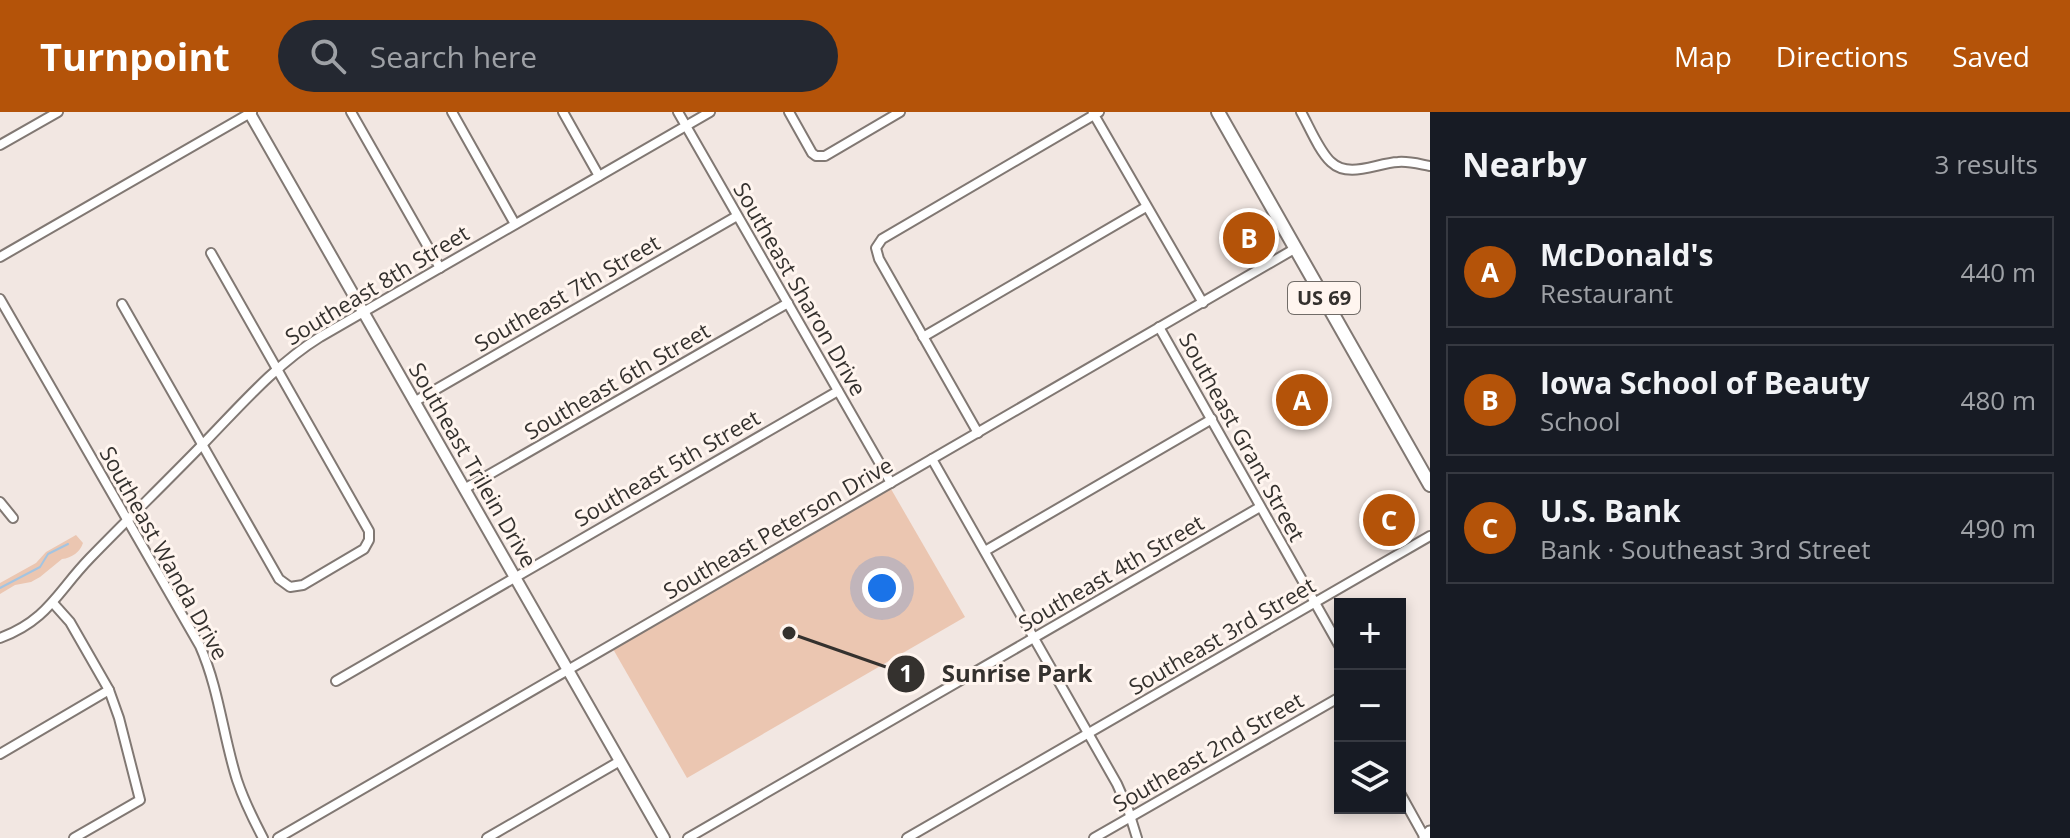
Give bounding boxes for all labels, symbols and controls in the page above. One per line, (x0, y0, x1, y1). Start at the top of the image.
search box (278, 20, 838, 92)
text: Turnpoint (40, 30, 230, 82)
icon: search (306, 34, 350, 78)
text: Search here (370, 36, 537, 77)
text: Map (1674, 37, 1732, 75)
text: Directions (1776, 37, 1908, 75)
text: Saved (1952, 37, 2030, 75)
text: Nearby (1462, 141, 1587, 187)
text: 3 results (1935, 146, 2038, 182)
street label: Southeast Sharon Drive (727, 176, 874, 401)
pin: B (1223, 208, 1275, 268)
street label: Southeast 8th Street (279, 217, 474, 351)
street label: Southeast 7th Street (468, 227, 665, 358)
text: McDonald's (1540, 234, 1713, 275)
text: A (1481, 254, 1499, 290)
text: 440 m (1961, 254, 2036, 290)
text: Restaurant (1540, 275, 1673, 311)
road number: US 69 (1288, 282, 1360, 314)
street label: Southeast 6th Street (518, 315, 715, 446)
street label: Southeast Grant Street (1173, 327, 1313, 546)
street label: Southeast Trilein Drive (403, 357, 545, 572)
text: Iowa School of Beauty (1540, 362, 1870, 403)
pin: A (1276, 370, 1328, 430)
text: B (1481, 382, 1499, 418)
text: 480 m (1961, 382, 2036, 418)
street label: Southeast 5th Street (568, 402, 765, 533)
text: School (1540, 403, 1621, 439)
street label: Southeast Wanda Drive (94, 440, 236, 665)
street label: Southeast Peterson Drive (657, 449, 898, 605)
pin: C (1363, 490, 1415, 550)
text: U.S. Bank (1540, 490, 1681, 531)
street label: Southeast 4th Street (1012, 507, 1209, 638)
text: C (1482, 510, 1498, 546)
text: 490 m (1961, 510, 2036, 546)
text: Bank · Southeast 3rd Street (1540, 531, 1870, 567)
your location (862, 568, 902, 608)
street label: Southeast 3rd Street (1123, 569, 1320, 701)
map controls (1334, 598, 1406, 814)
button: + (1334, 598, 1406, 670)
callout: Sunrise Park (886, 650, 1109, 698)
text: 1 (899, 656, 913, 689)
text: Sunrise Park (942, 656, 1092, 689)
button: − (1334, 670, 1406, 742)
street label: Southeast 2nd Street (1107, 684, 1308, 818)
button: layers (1334, 742, 1406, 814)

